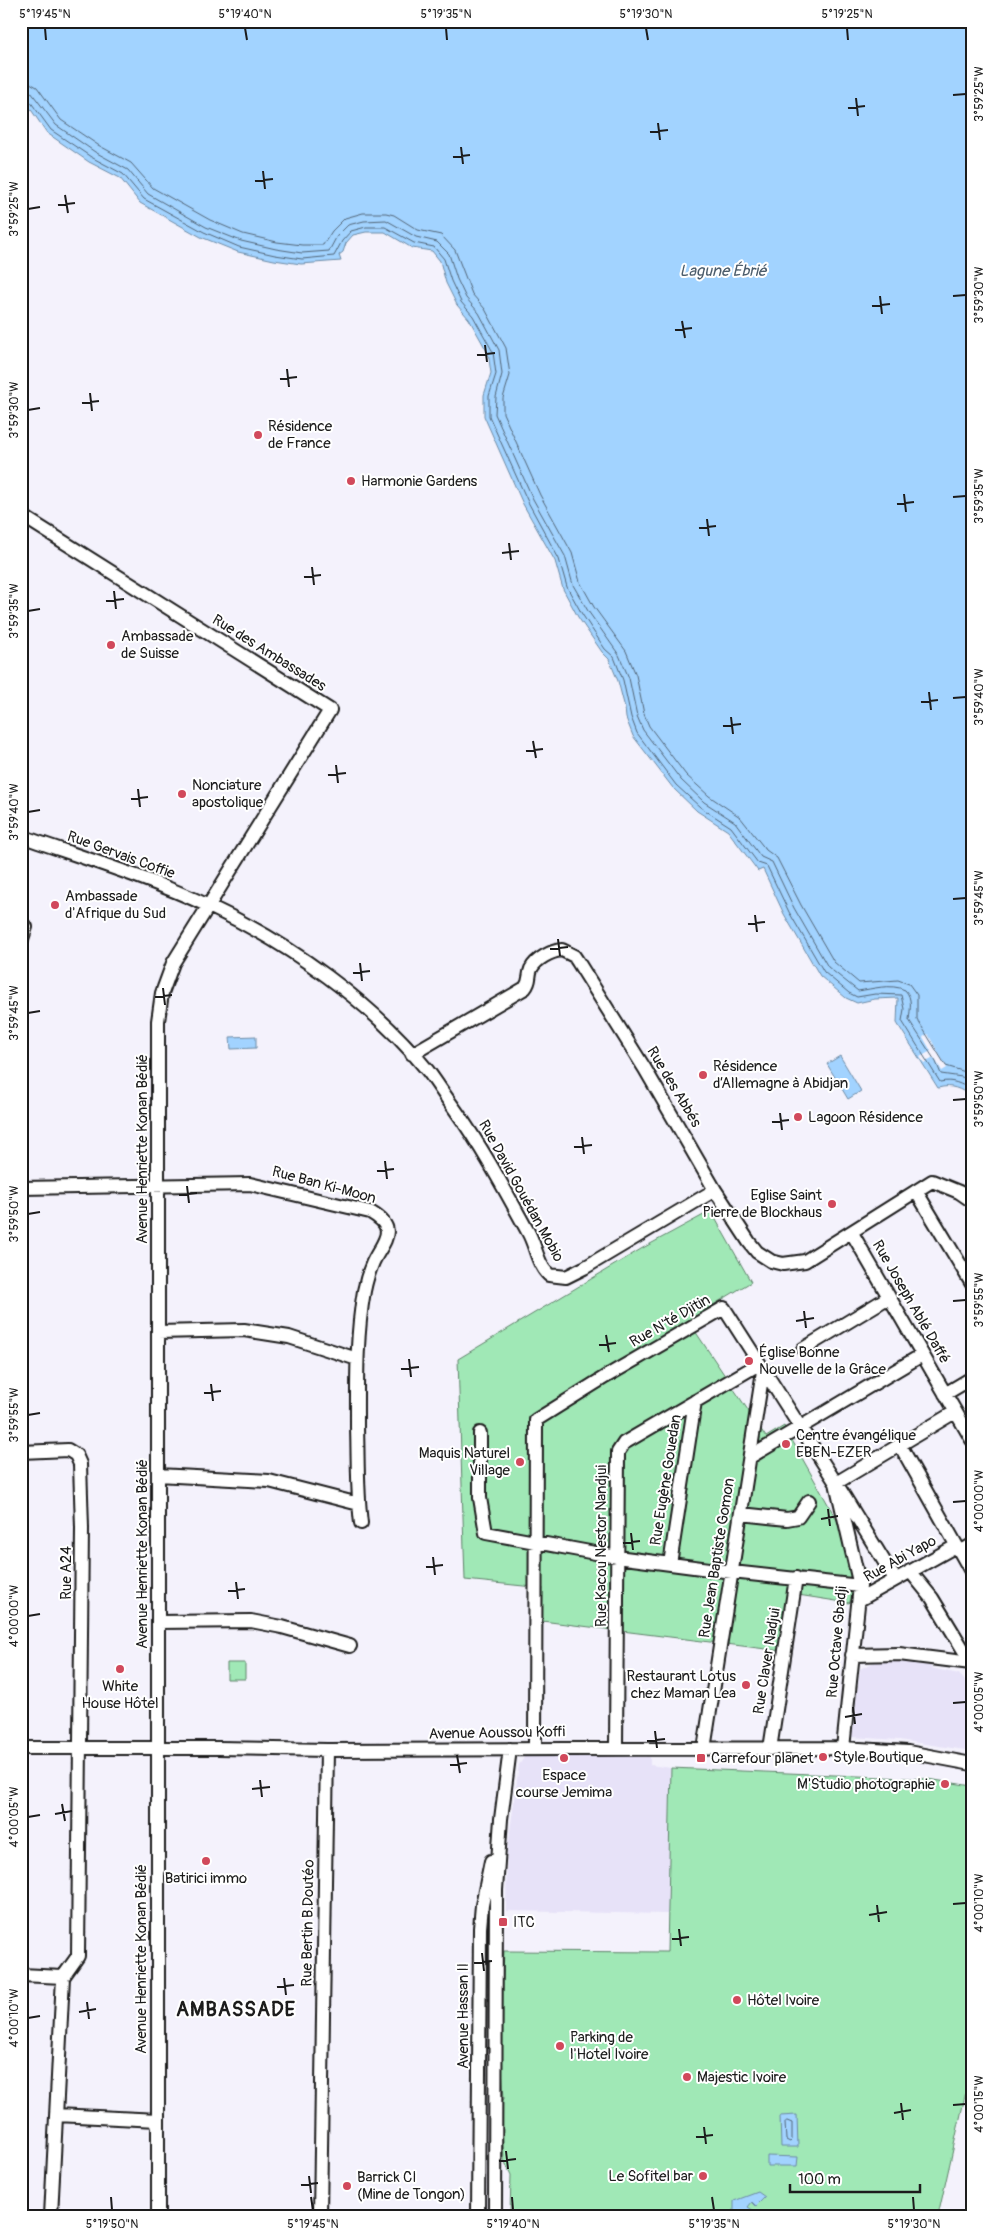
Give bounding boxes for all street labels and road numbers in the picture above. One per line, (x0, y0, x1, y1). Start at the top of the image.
street label: Rue des Ambassades (208, 610, 330, 696)
street label: Rue Gervais Coffie (65, 827, 178, 883)
street label: Rue des Abbés (642, 1043, 706, 1131)
street label: Avenue Henriette Konan Bédié (133, 1054, 152, 1244)
street label: Rue David Gouédan Mobio (474, 1117, 568, 1265)
street label: Rue Ban Ki-Moon (270, 1162, 378, 1208)
street label: Rue Joseph Ablé Daffé (868, 1237, 954, 1367)
street label: Rue N'té Djitin (626, 1290, 714, 1352)
street label: Rue Eugène Gouedan (646, 1413, 686, 1547)
street label: Avenue Henriette Konan Bédié (133, 1459, 152, 1649)
street label: Rue Kacou Nestor Nandjui (592, 1465, 611, 1627)
street label: Rue Jean Baptiste Gomon (695, 1477, 739, 1639)
street label: Rue Abi Yapo (860, 1531, 940, 1587)
street label: Rue A24 (57, 1546, 76, 1600)
street label: Rue Octave Gbadji (823, 1585, 851, 1699)
street label: Rue Claver Nadjui (749, 1606, 785, 1715)
street label: Avenue Aoussou Koffi (429, 1722, 565, 1744)
street label: Rue Bertin B.Doutéo (297, 1859, 319, 1987)
street label: Avenue Henriette Konan Bédié (132, 1864, 151, 2054)
street label: Avenue Hassan II (454, 1963, 473, 2069)

